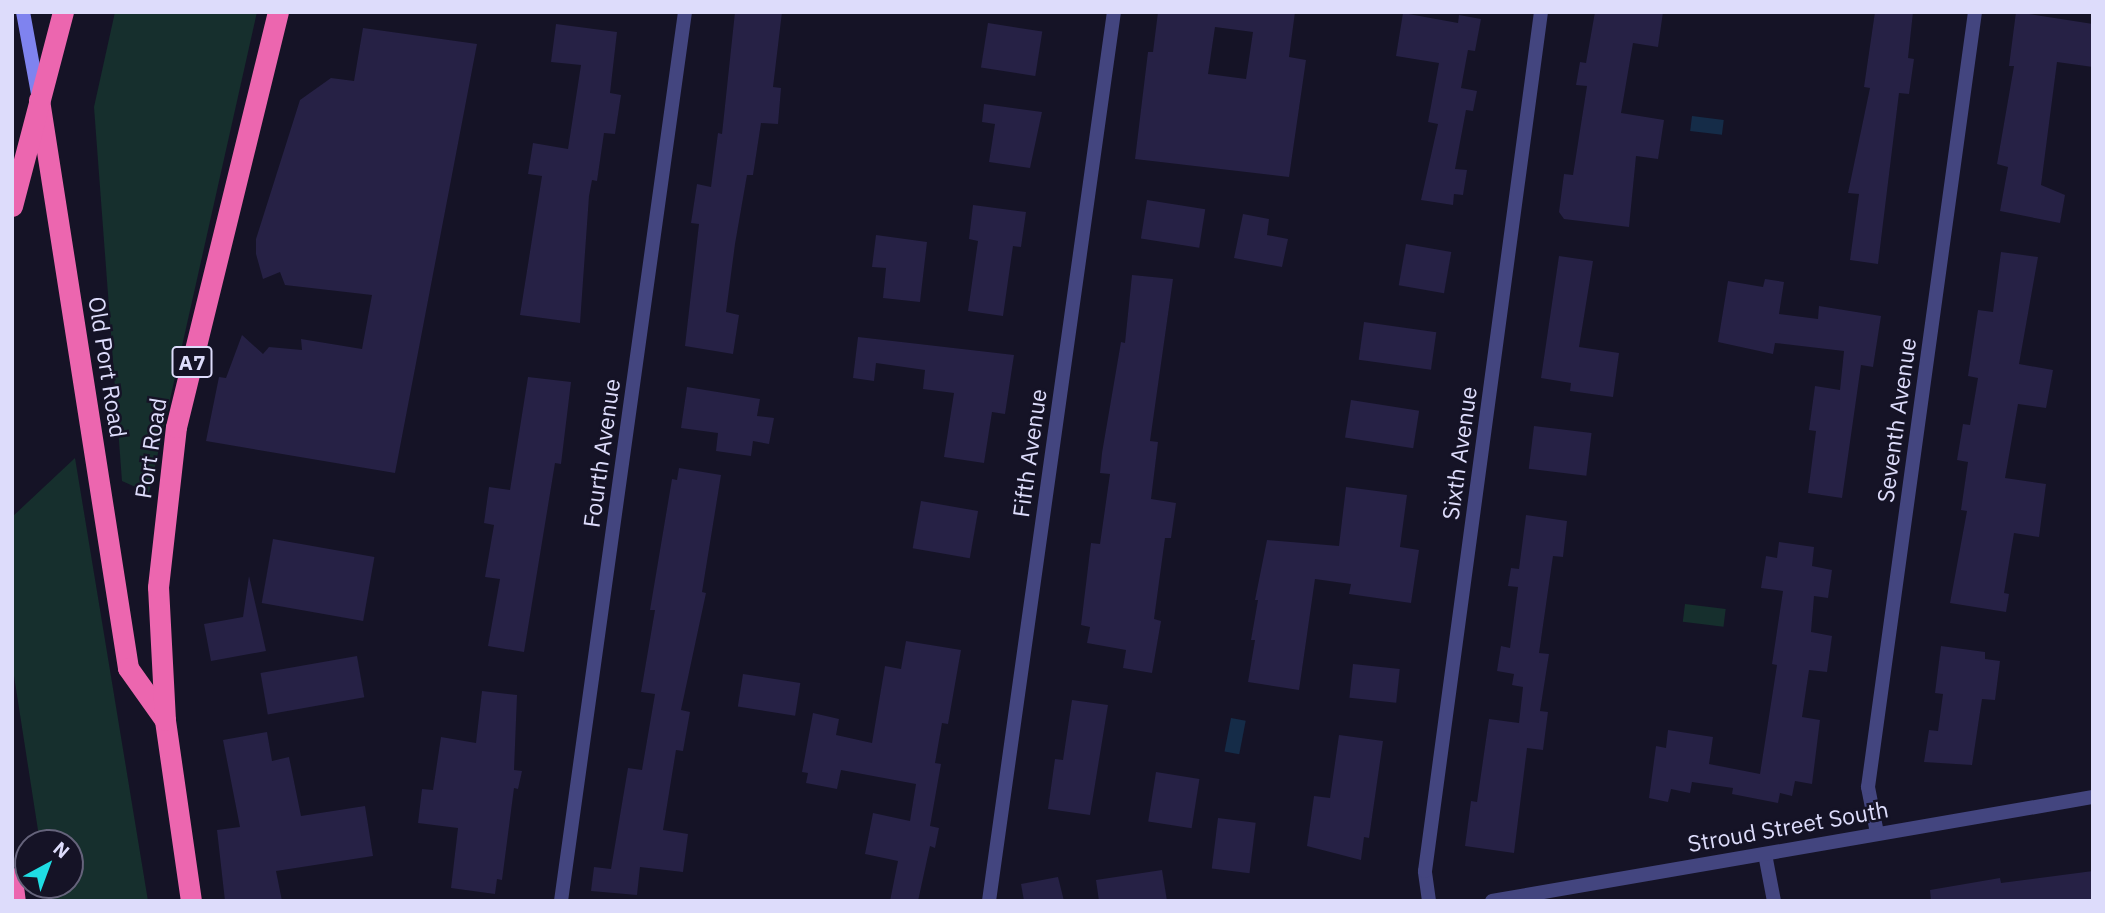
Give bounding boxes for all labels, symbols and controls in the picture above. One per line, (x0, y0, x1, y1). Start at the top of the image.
street label: Old Port Road (83, 294, 133, 440)
street label: Seventh Avenue (1871, 336, 1921, 504)
road number: A7 (171, 344, 213, 380)
street label: Fourth Avenue (577, 377, 625, 529)
street label: Sixth Avenue (1436, 385, 1482, 521)
street label: Fifth Avenue (1006, 387, 1052, 519)
street label: Port Road (128, 396, 172, 500)
street label: Stroud Street South (1685, 795, 1891, 857)
north arrow (14, 829, 84, 899)
text: N (48, 836, 75, 863)

